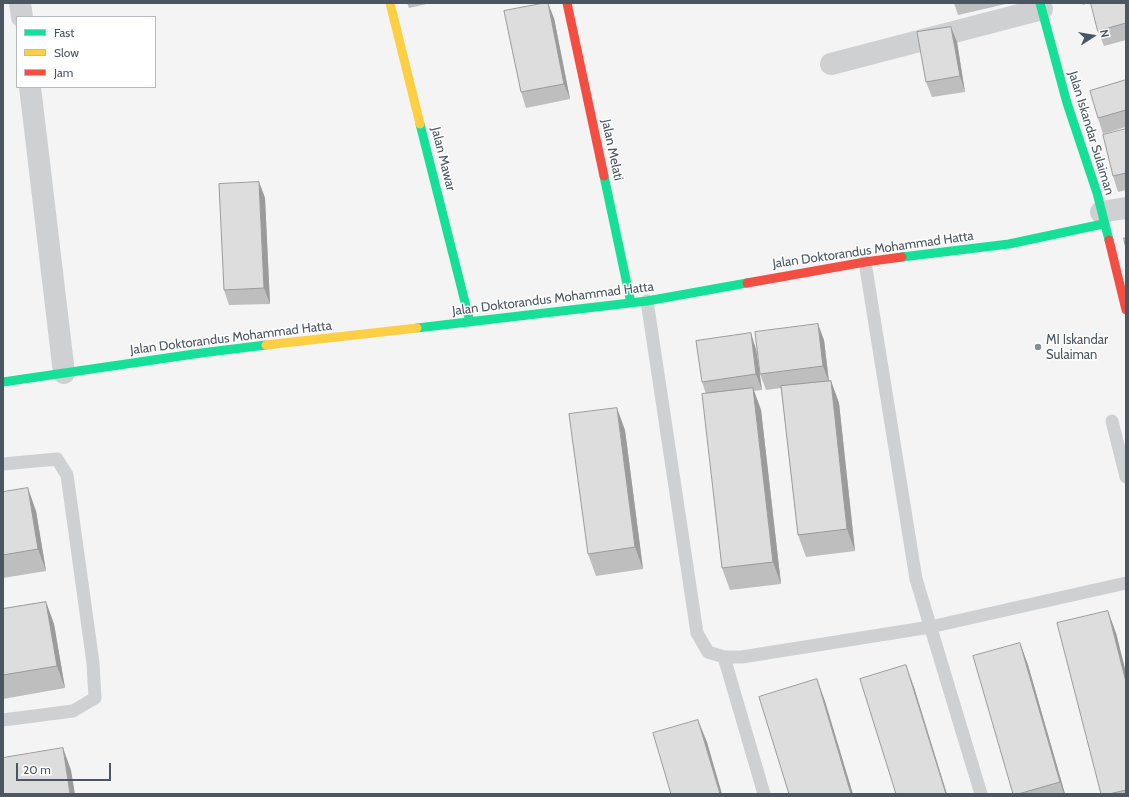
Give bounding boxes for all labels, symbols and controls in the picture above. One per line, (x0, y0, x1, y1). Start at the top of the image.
legend (16, 16, 156, 88)
north arrow (1073, 16, 1113, 56)
text: Fast (54, 25, 74, 40)
text: N (1097, 28, 1112, 39)
text: Slow (54, 45, 79, 60)
text: Jam (54, 65, 73, 80)
street label: Jalan Iskandar Sulaiman (1065, 69, 1117, 197)
street label: Jalan Melati (598, 118, 626, 182)
street label: Jalan Mawar (428, 125, 458, 193)
street label: Jalan Doktorandus Mohammad Hatta (772, 228, 974, 272)
street label: Jalan Doktorandus Mohammad Hatta (451, 279, 655, 319)
street label: Jalan Doktorandus Mohammad Hatta (129, 318, 333, 358)
place label: MI Iskandar Sulaiman (1046, 332, 1108, 363)
marker: MI Iskandar Sulaiman (1033, 342, 1043, 352)
scale bar (18, 755, 113, 781)
text: 20 m (23, 762, 51, 777)

